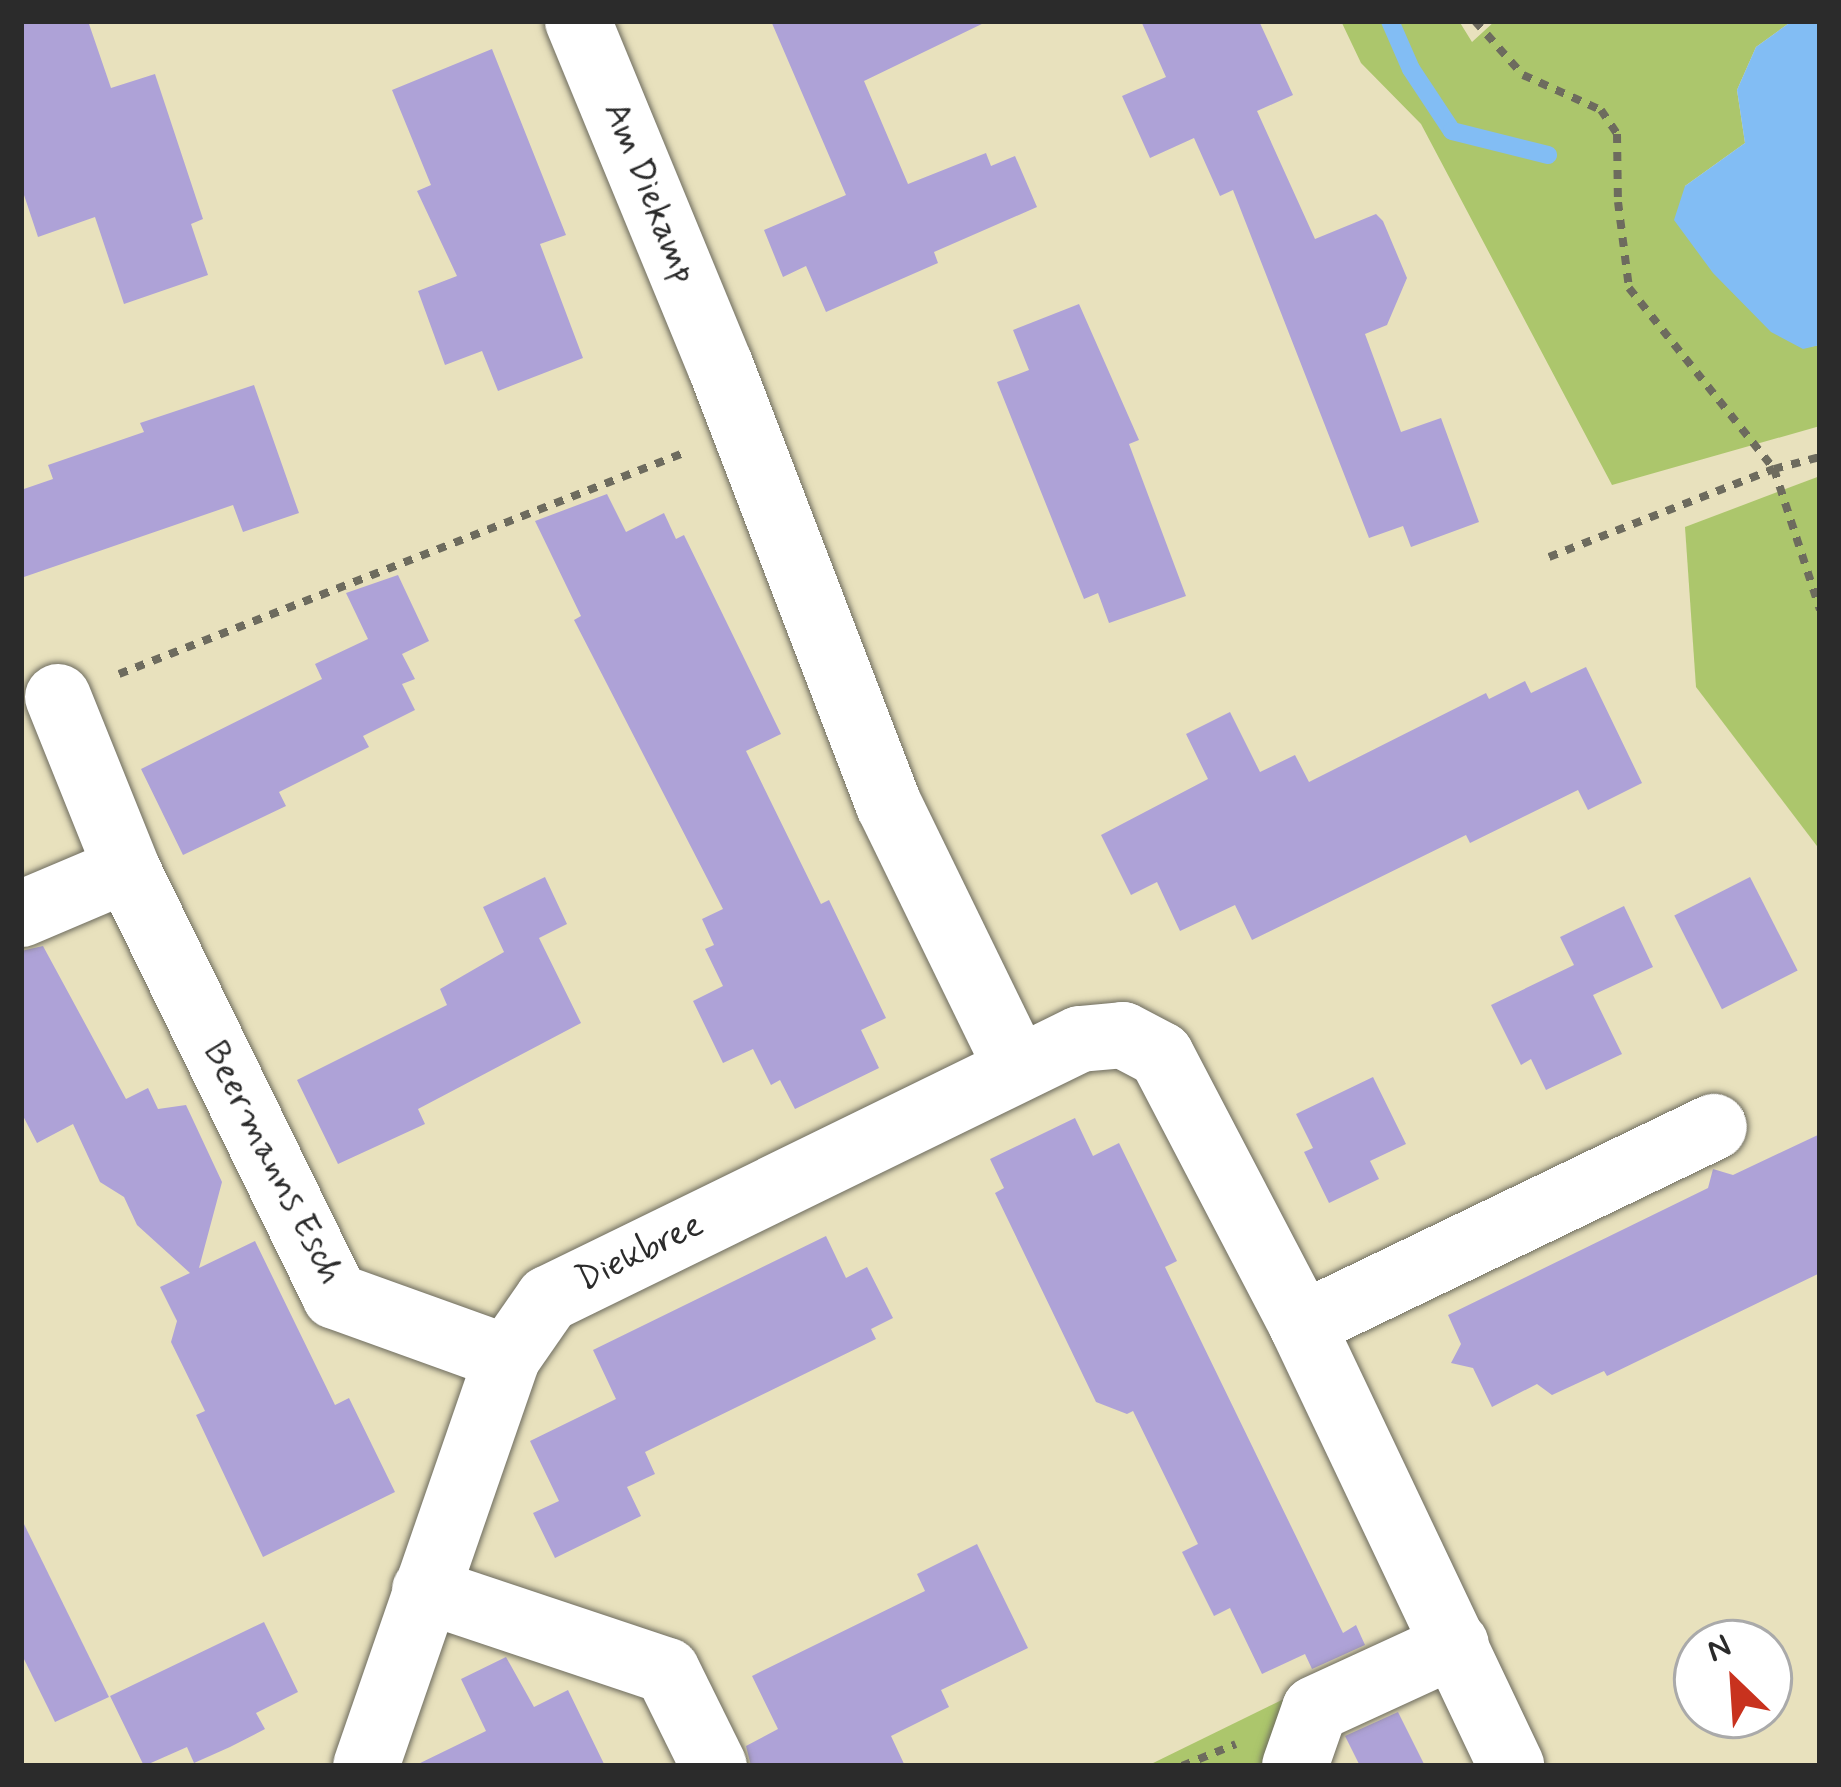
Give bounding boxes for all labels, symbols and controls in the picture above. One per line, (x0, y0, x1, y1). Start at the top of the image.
street label: Am Diekamp (590, 89, 708, 297)
street label: Beermanns Esch (192, 1034, 352, 1292)
street label: Diekbree (569, 1204, 711, 1302)
north arrow (1673, 1619, 1793, 1739)
text: N (1700, 1625, 1738, 1674)

